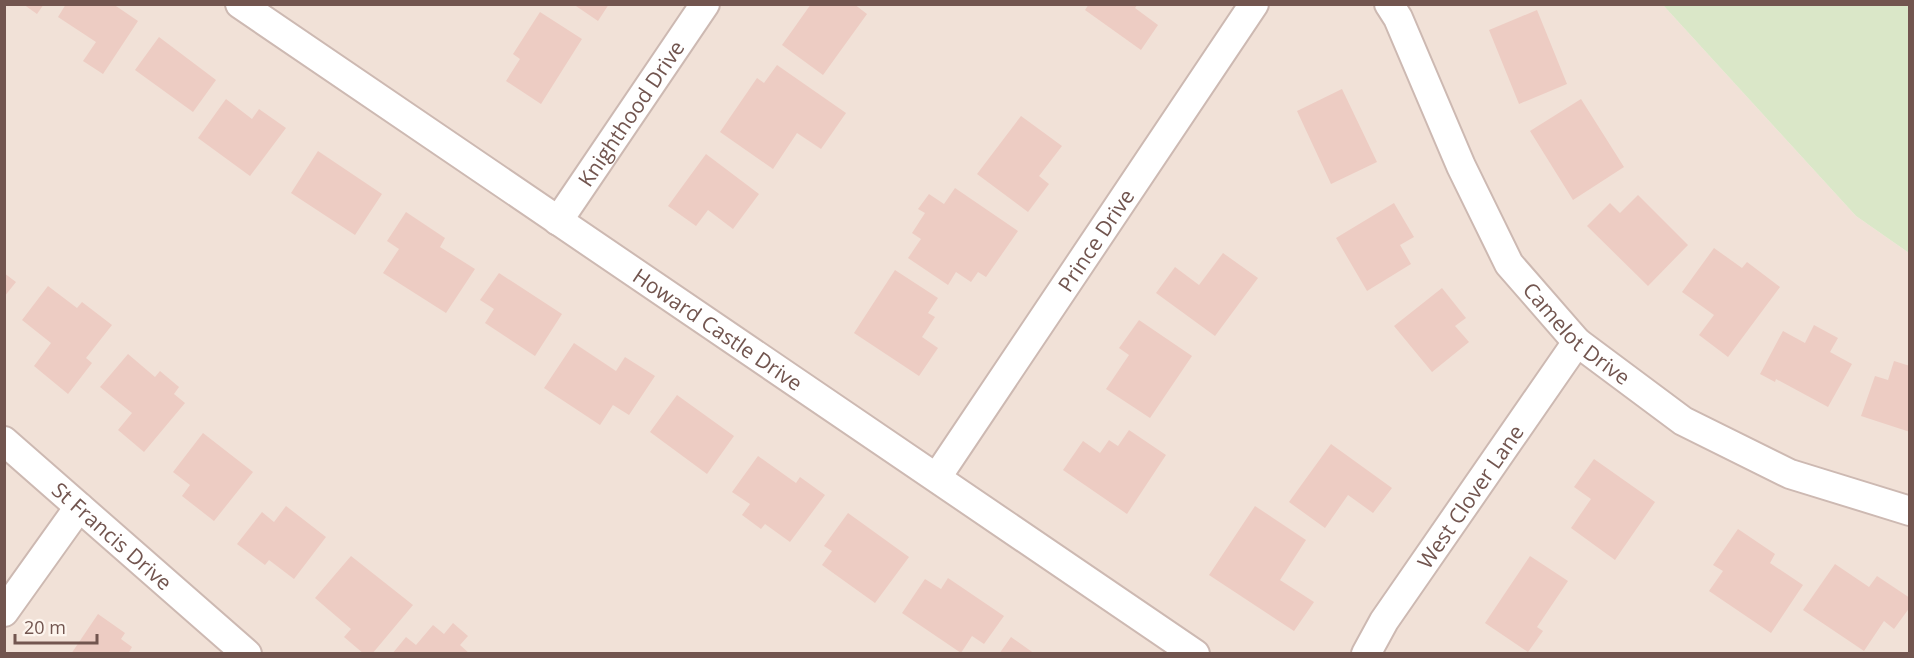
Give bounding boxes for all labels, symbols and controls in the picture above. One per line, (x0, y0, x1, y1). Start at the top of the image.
street label: Knighthood Drive (571, 35, 690, 192)
street label: Prince Drive (1051, 183, 1140, 297)
street label: Howard Castle Drive (628, 262, 808, 397)
street label: Camelot Drive (1517, 276, 1636, 391)
street label: West Clover Lane (1411, 419, 1530, 574)
street label: St Francis Drive (46, 476, 178, 596)
scale bar (15, 607, 98, 645)
text: 20 m (24, 615, 66, 639)

